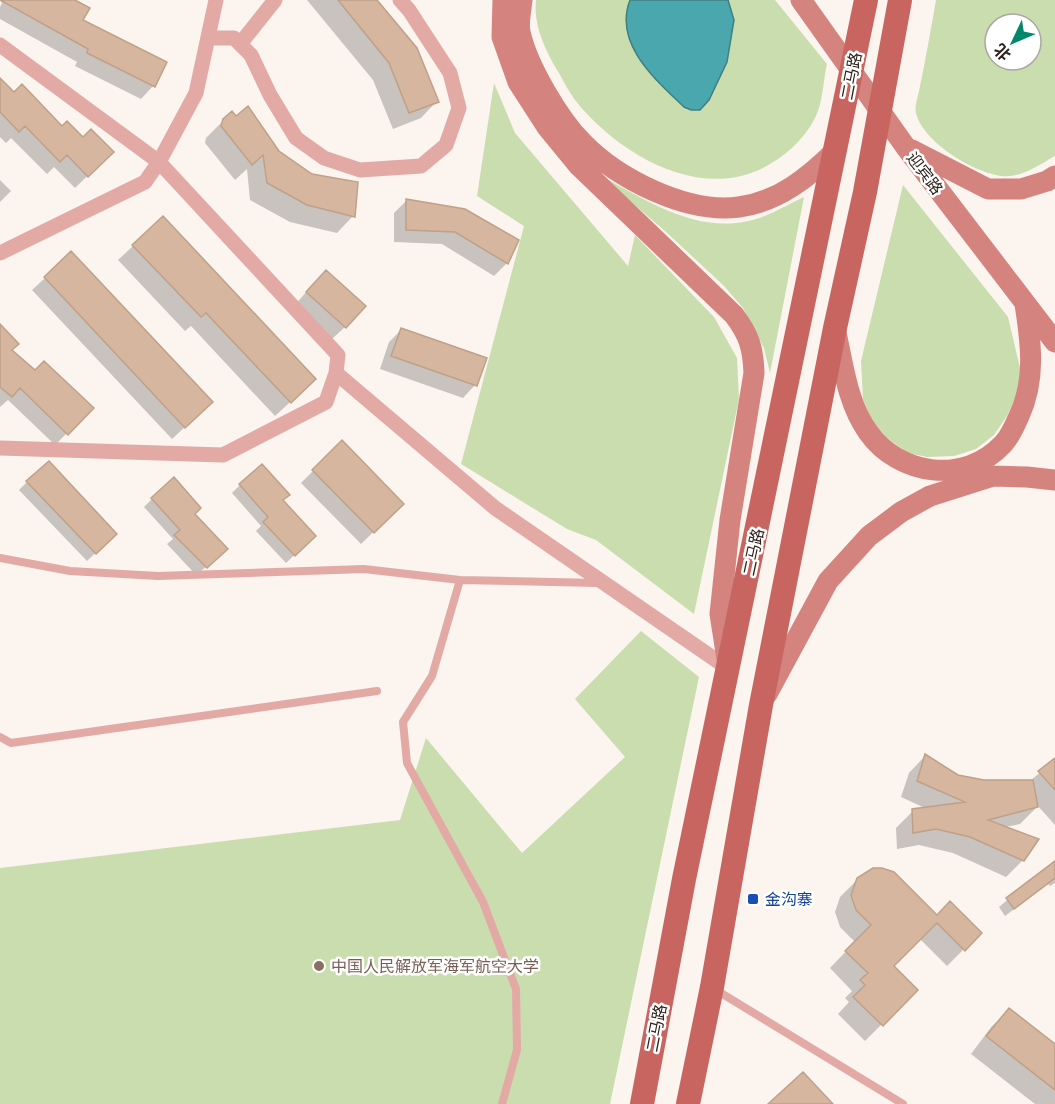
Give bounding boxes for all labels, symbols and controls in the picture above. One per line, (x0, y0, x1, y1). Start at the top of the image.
north arrow (983, 12, 1043, 72)
text: 北 (989, 40, 1015, 65)
street label: 二马路 (837, 51, 865, 101)
street label: 迎宾路 (903, 148, 947, 198)
street label: 二马路 (738, 526, 768, 578)
place label: 金沟寨 (765, 889, 813, 909)
marker: 金沟寨 (746, 892, 760, 906)
place label: 中国人民解放军海军航空大学 (331, 956, 539, 976)
marker: 中国人民解放军海军航空大学 (312, 959, 326, 973)
street label: 二马路 (642, 1003, 670, 1053)

